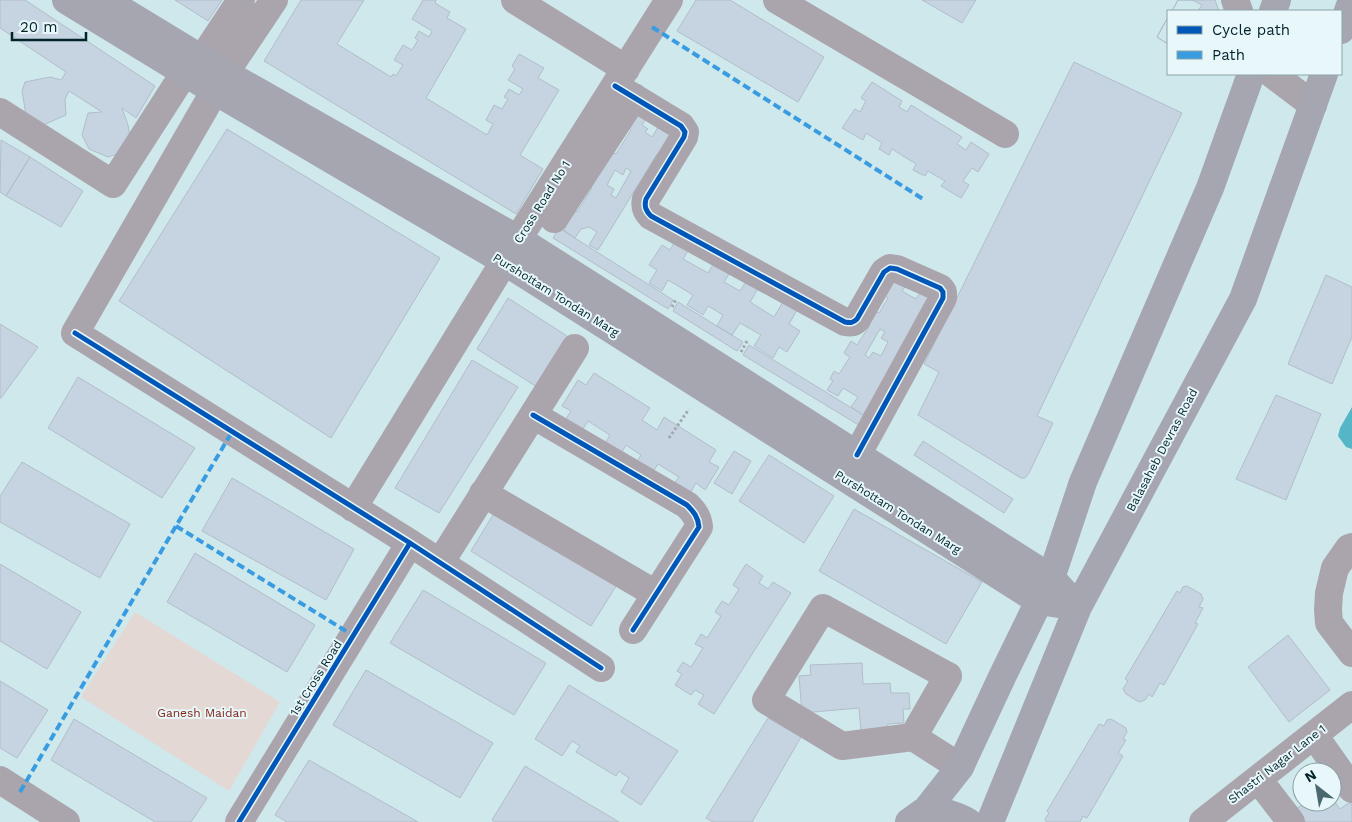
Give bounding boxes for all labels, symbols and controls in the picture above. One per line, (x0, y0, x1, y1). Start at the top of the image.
scale bar (12, 10, 86, 42)
legend (1167, 10, 1342, 75)
text: 20 m (20, 18, 58, 36)
text: Cycle path (1212, 21, 1290, 39)
text: Path (1212, 46, 1245, 64)
street label: Cross Road No 1 (511, 158, 573, 246)
street label: Purshottam Tondan Marg (490, 250, 622, 340)
street label: Balasaheb Devras Road (1124, 386, 1200, 514)
street label: Purshottam Tondan Marg (832, 467, 964, 557)
street label: 1st Cross Road (287, 638, 345, 718)
park label: Ganesh Maidan (157, 706, 247, 720)
street label: Shastri Nagar Lane 1 (1225, 721, 1329, 807)
north arrow (1292, 762, 1342, 812)

